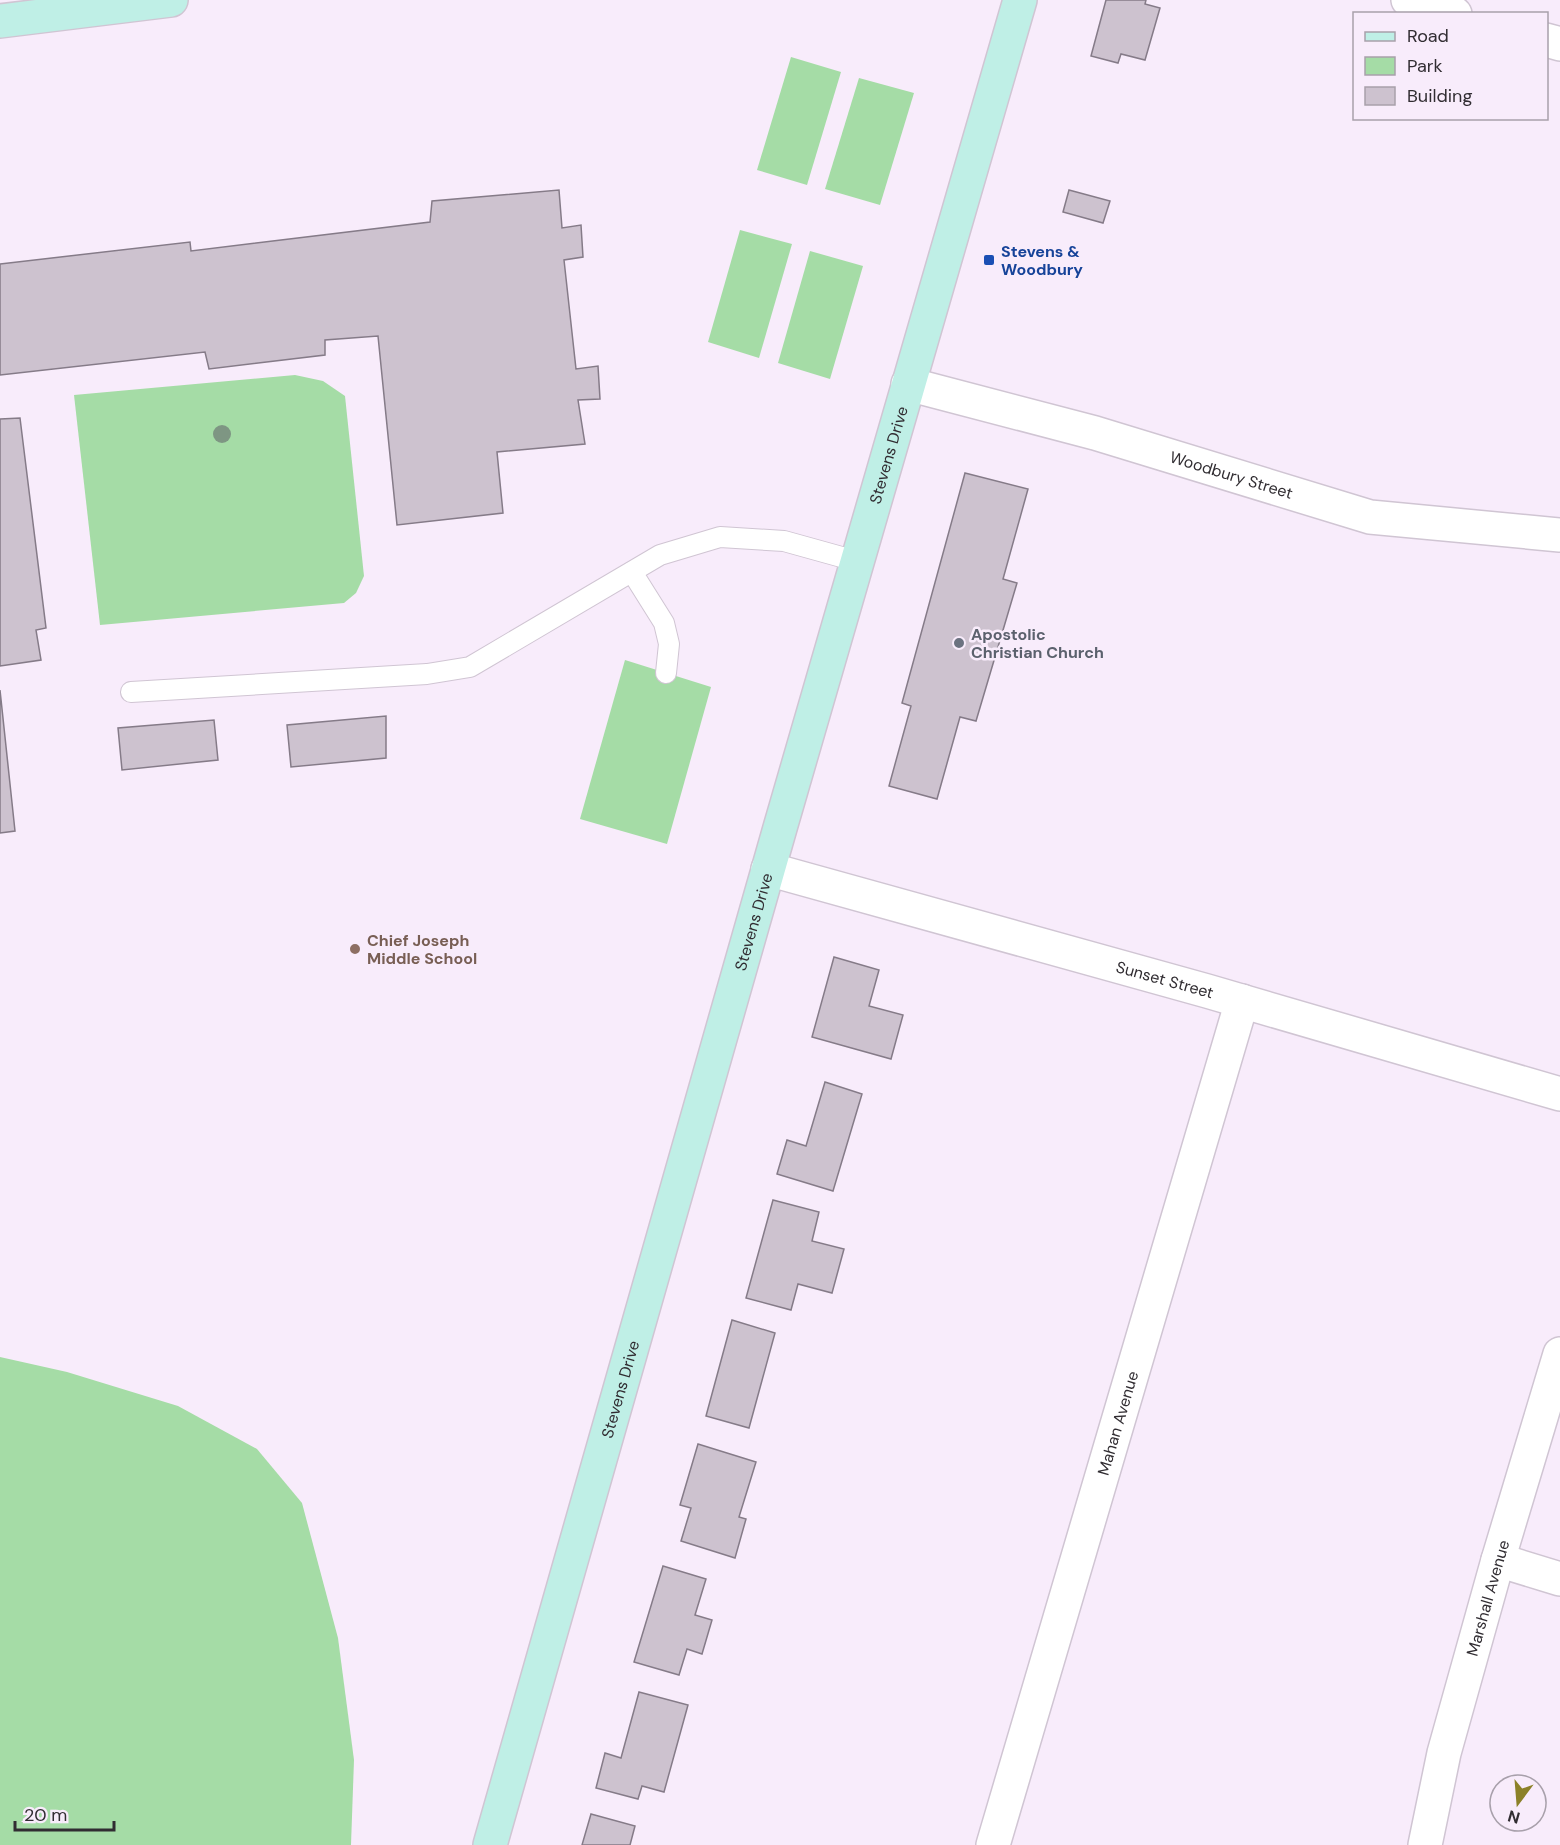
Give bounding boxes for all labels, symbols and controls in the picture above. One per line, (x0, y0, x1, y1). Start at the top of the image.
legend (1353, 12, 1548, 120)
text: Road (1407, 24, 1449, 48)
text: Park (1407, 54, 1443, 78)
text: Building (1407, 84, 1472, 108)
place label: Stevens & Woodbury (1001, 241, 1083, 280)
marker: Stevens & Woodbury (982, 253, 996, 267)
street label: Stevens Drive (865, 404, 913, 506)
street label: Woodbury Street (1167, 447, 1295, 504)
place label: Apostolic Christian Church (971, 624, 1104, 663)
marker: Apostolic Christian Church (952, 636, 966, 650)
street label: Stevens Drive (730, 871, 778, 973)
place label: Chief Joseph Middle School (367, 930, 477, 969)
marker: Chief Joseph Middle School (348, 942, 362, 956)
street label: Sunset Street (1114, 956, 1216, 1003)
street label: Stevens Drive (597, 1338, 644, 1441)
street label: Mahan Avenue (1093, 1368, 1143, 1478)
street label: Marshall Avenue (1462, 1537, 1514, 1659)
north arrow (1488, 1773, 1548, 1833)
scale bar (15, 1794, 114, 1832)
text: 20 m (24, 1803, 67, 1827)
text: N (1505, 1805, 1523, 1829)

